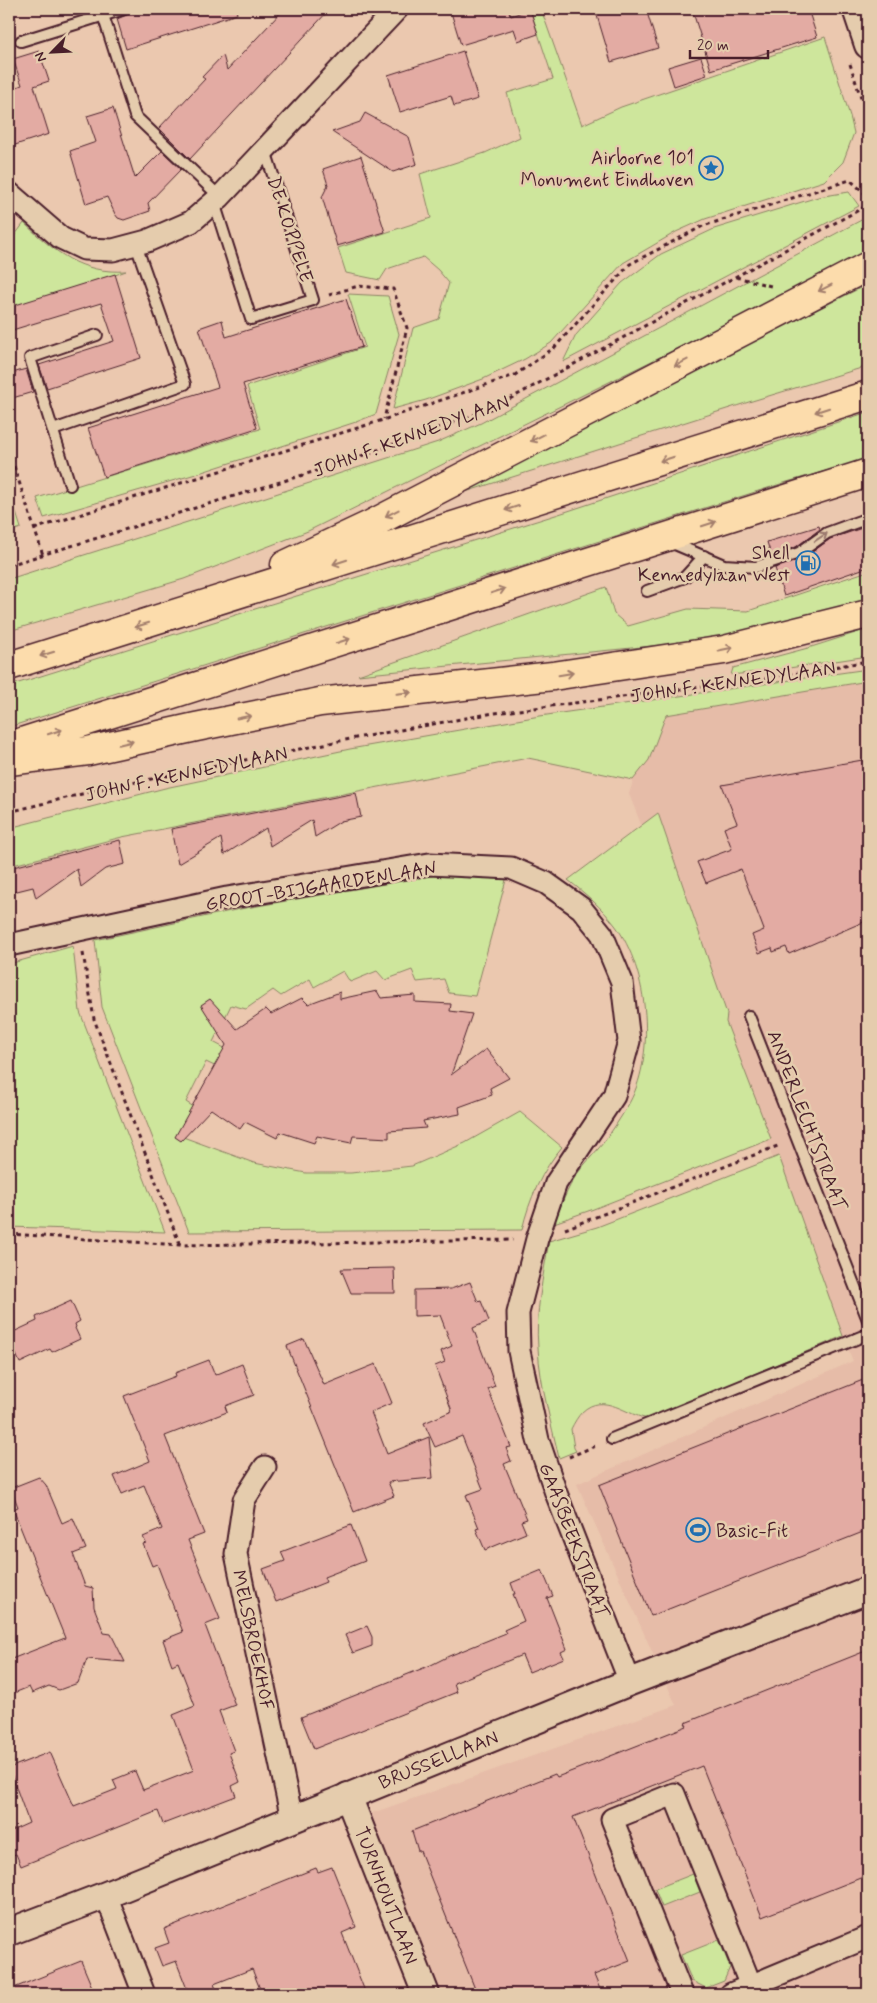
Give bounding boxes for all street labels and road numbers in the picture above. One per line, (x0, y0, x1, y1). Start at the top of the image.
street label: DE KOPPELE (261, 173, 319, 286)
street label: JOHN F. KENNEDYLAAN (310, 389, 513, 483)
street label: JOHN F. KENNEDYLAAN (629, 656, 837, 709)
street label: JOHN F. KENNEDYLAAN (83, 741, 290, 808)
street label: GROOT-BIJGAARDENLAAN (204, 856, 439, 917)
street label: ANDERLECHTSTRAAT (761, 1027, 853, 1215)
street label: GAASBEEKSTRAAT (532, 1459, 615, 1623)
street label: MELSBROEKHOF (225, 1568, 280, 1713)
street label: BRUSSELLAAN (375, 1725, 502, 1796)
street label: TURNHOUTLAAN (348, 1823, 423, 1968)

